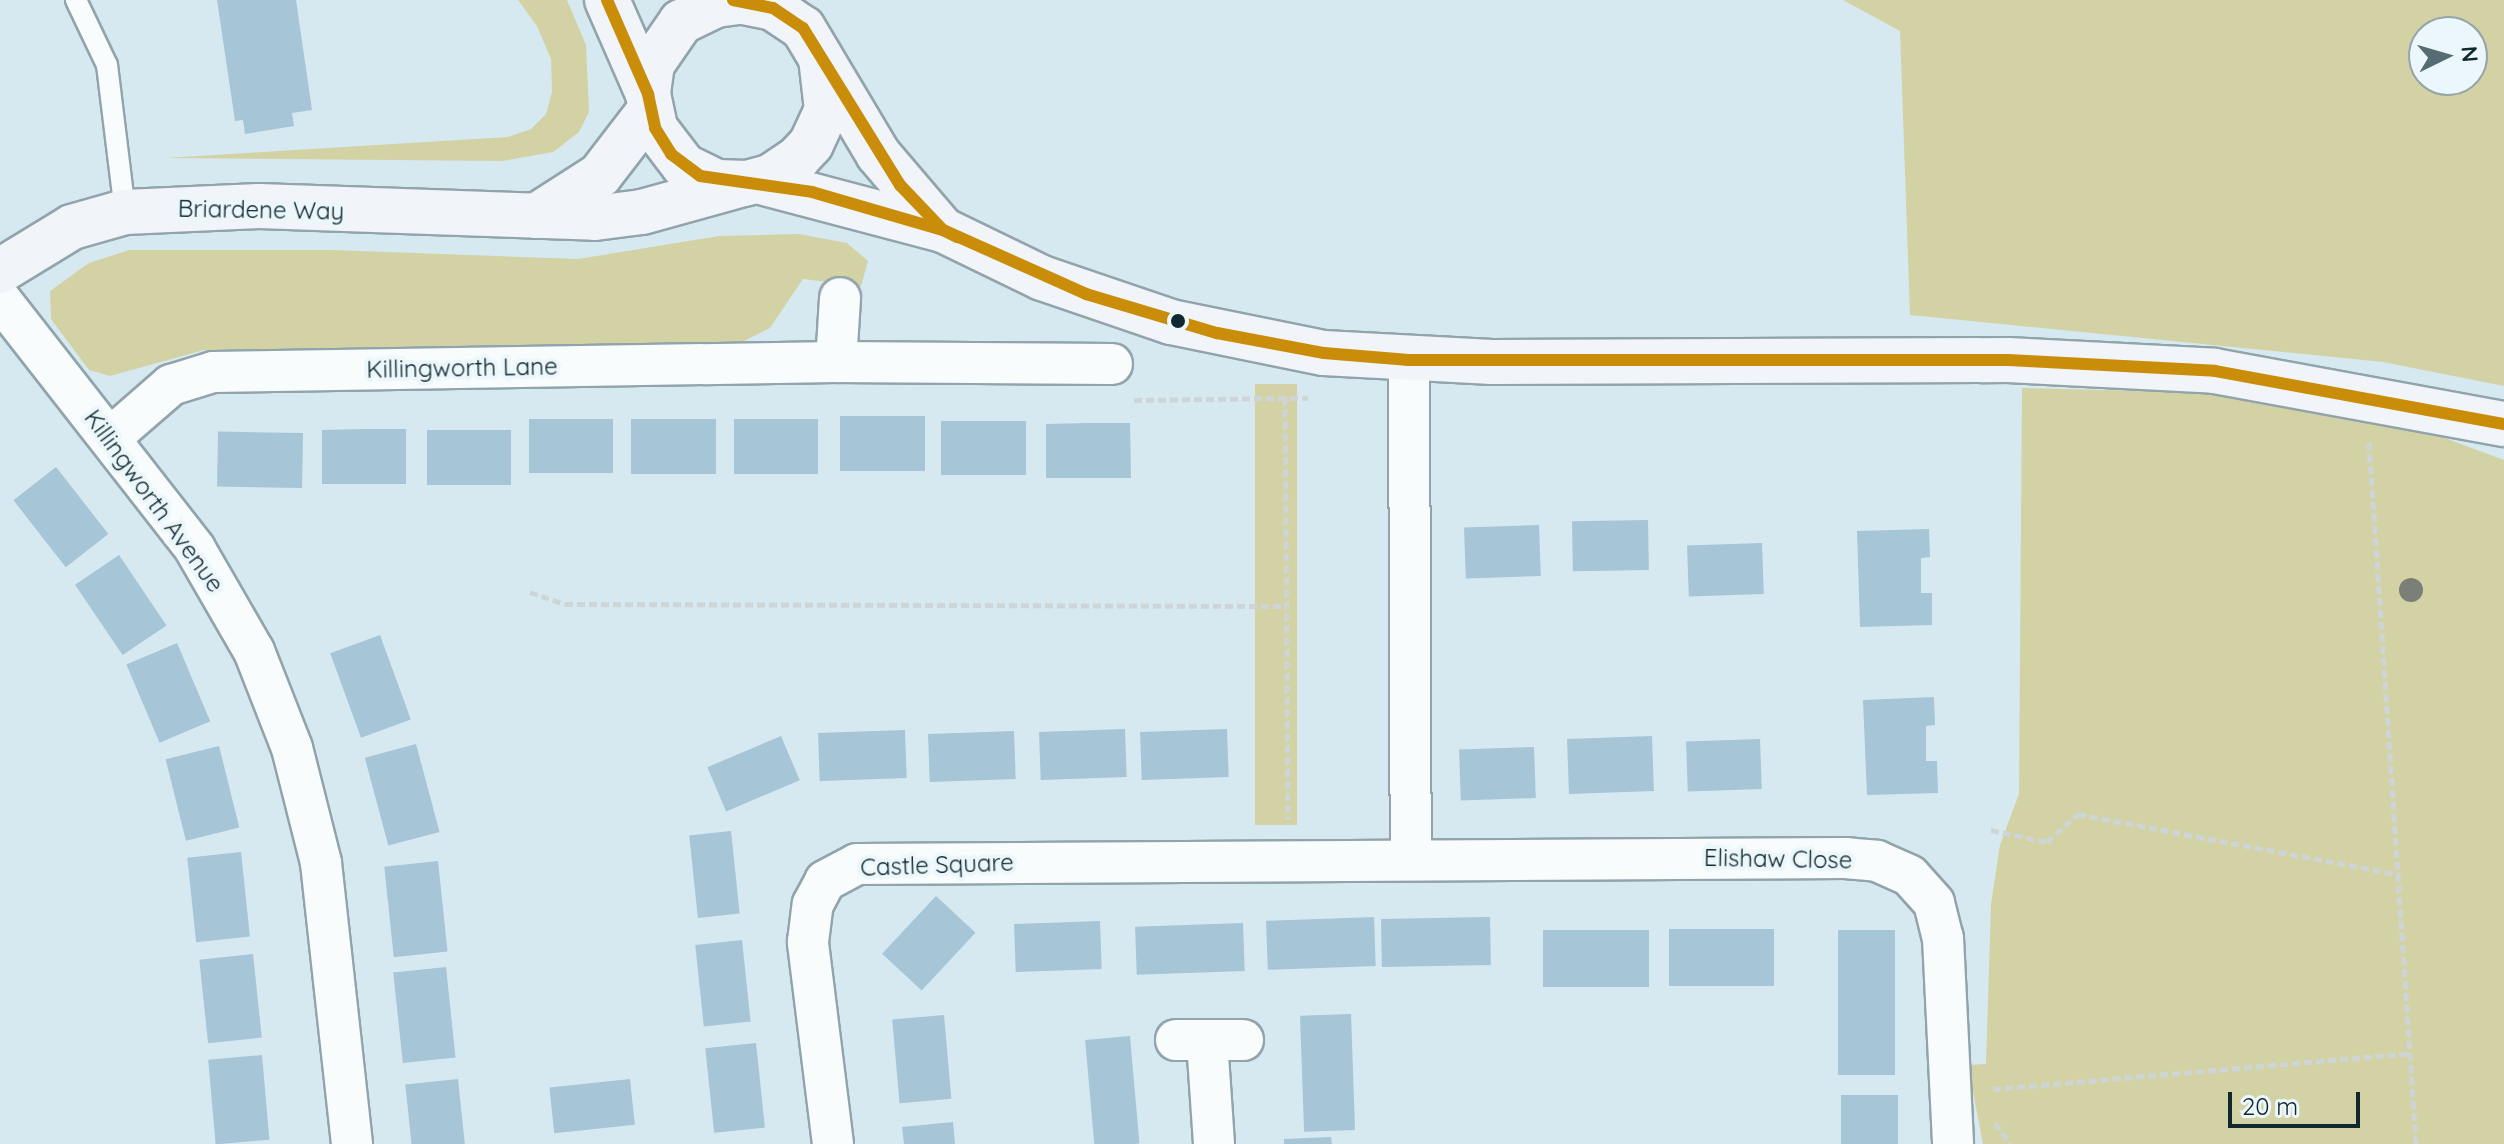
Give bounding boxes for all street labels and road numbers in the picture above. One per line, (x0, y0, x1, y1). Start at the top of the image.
street label: Briardene Way (178, 194, 344, 226)
street label: Killingworth Lane (366, 352, 558, 384)
street label: Killingworth Avenue (78, 404, 230, 598)
street label: Elishaw Close (1704, 843, 1852, 875)
street label: Castle Square (860, 848, 1014, 882)

